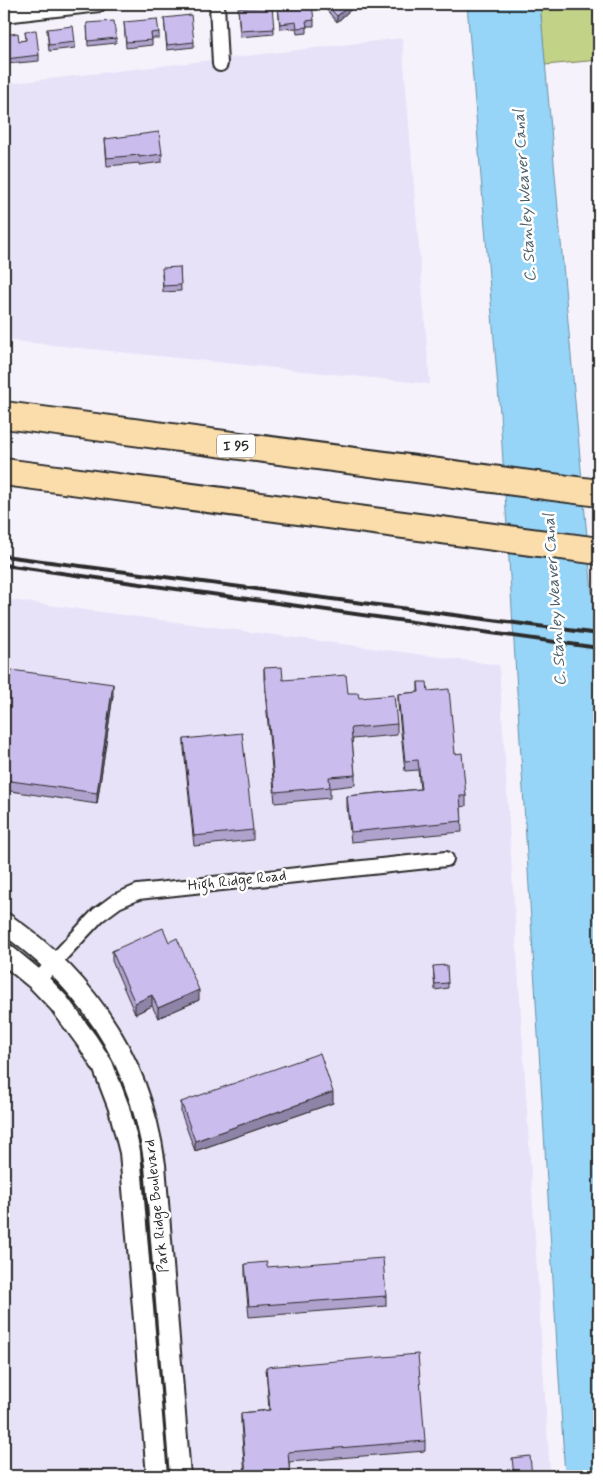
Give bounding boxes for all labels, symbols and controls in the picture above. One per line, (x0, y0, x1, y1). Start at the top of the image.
water label: C. Stanley Weaver Canal (508, 107, 541, 283)
road number: I 95 (217, 434, 255, 458)
water label: C. Stanley Weaver Canal (538, 511, 571, 687)
street label: High Ridge Road (187, 866, 287, 897)
street label: Park Ridge Boulevard (140, 1138, 175, 1274)

